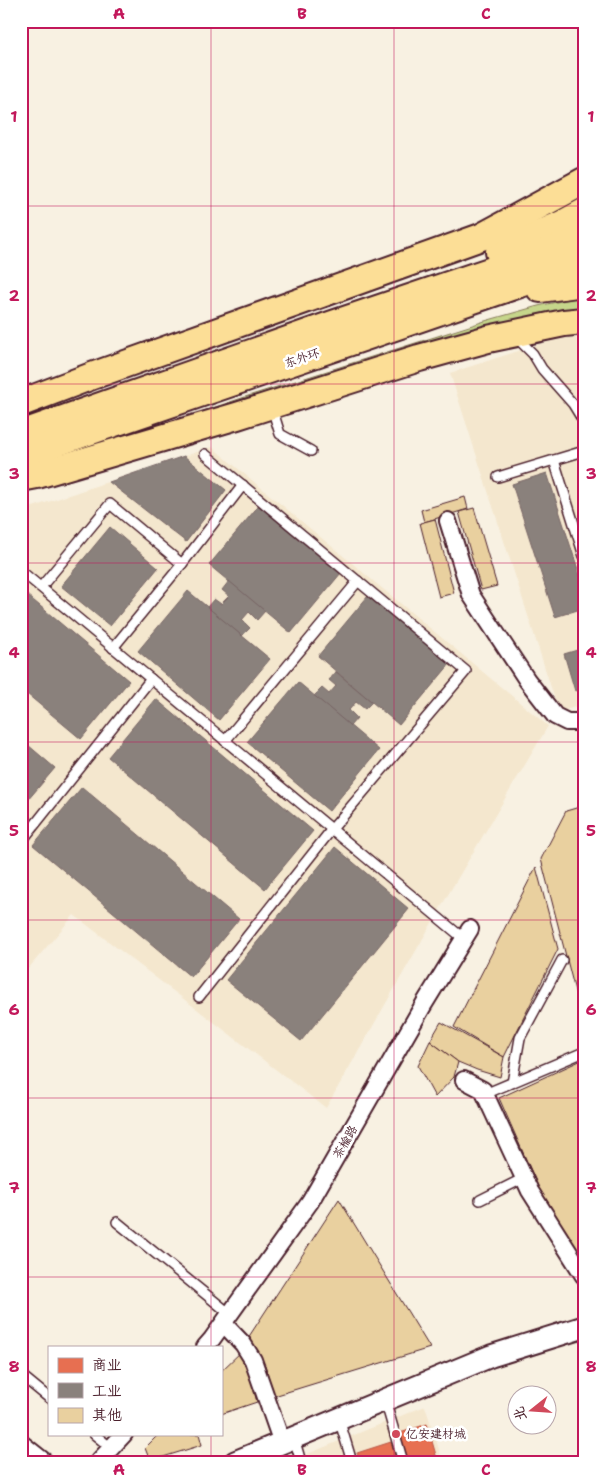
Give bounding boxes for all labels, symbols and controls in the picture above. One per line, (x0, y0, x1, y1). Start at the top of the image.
text: A (113, 3, 125, 24)
text: B (297, 3, 307, 24)
text: C (481, 3, 491, 24)
text: 1 (10, 106, 18, 127)
text: 1 (587, 106, 595, 127)
text: 2 (8, 285, 20, 306)
text: 2 (585, 285, 597, 306)
street label: 东外环 (282, 345, 322, 371)
text: 3 (8, 463, 20, 484)
text: 3 (585, 463, 597, 484)
text: 4 (8, 642, 20, 663)
text: 4 (585, 642, 597, 663)
text: 5 (9, 820, 19, 841)
text: 5 (586, 820, 596, 841)
text: 6 (8, 999, 20, 1020)
text: 6 (585, 999, 597, 1020)
street label: 茶榆路 (329, 1122, 361, 1162)
text: 7 (8, 1177, 20, 1198)
text: 7 (585, 1177, 597, 1198)
legend (48, 1346, 222, 1436)
text: 商业 (92, 1355, 122, 1375)
text: 8 (8, 1356, 20, 1377)
text: 8 (585, 1356, 597, 1377)
text: 工业 (92, 1381, 122, 1401)
north arrow (508, 1386, 558, 1436)
text: 北 (509, 1404, 530, 1423)
text: 其他 (92, 1405, 122, 1425)
place label: 亿安建材城 (406, 1426, 466, 1442)
marker: 亿安建材城 (390, 1428, 402, 1440)
text: A (113, 1459, 125, 1480)
text: B (297, 1459, 307, 1480)
text: C (481, 1459, 491, 1480)

